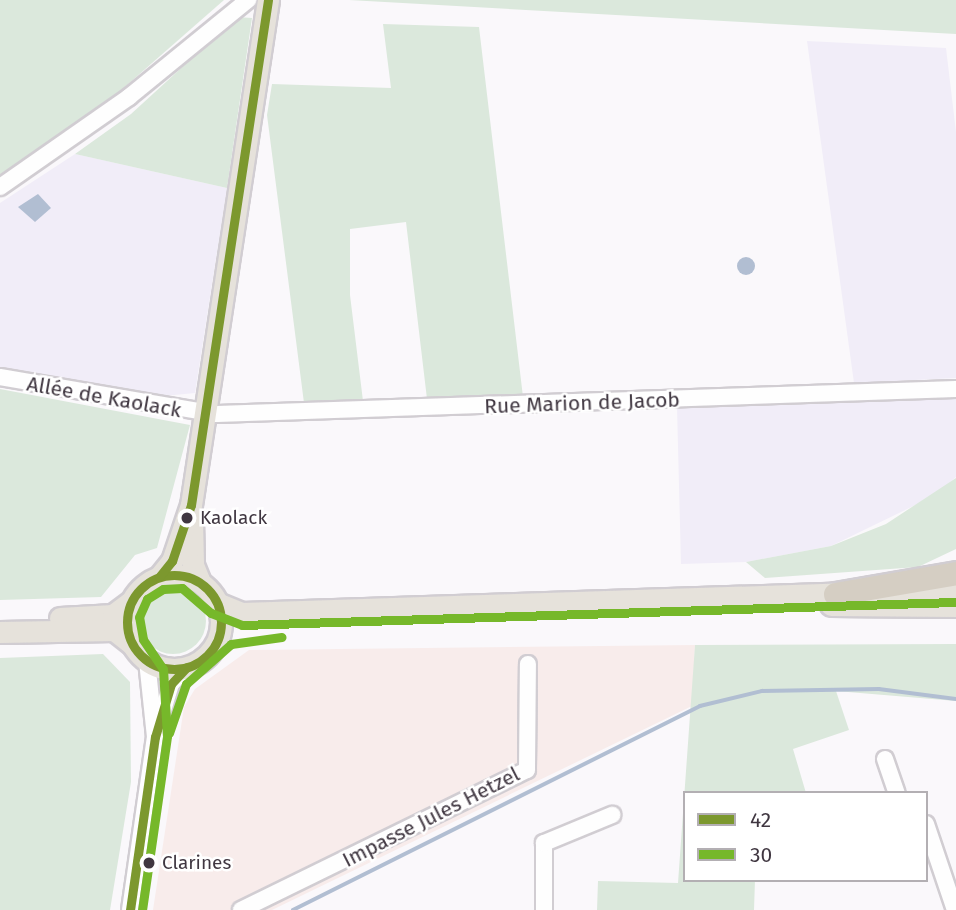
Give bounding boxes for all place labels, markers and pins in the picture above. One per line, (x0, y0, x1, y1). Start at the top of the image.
place label: Kaolack (200, 507, 267, 529)
marker: Kaolack (180, 511, 194, 525)
place label: Clarines (162, 852, 231, 874)
marker: Clarines (142, 856, 156, 870)

